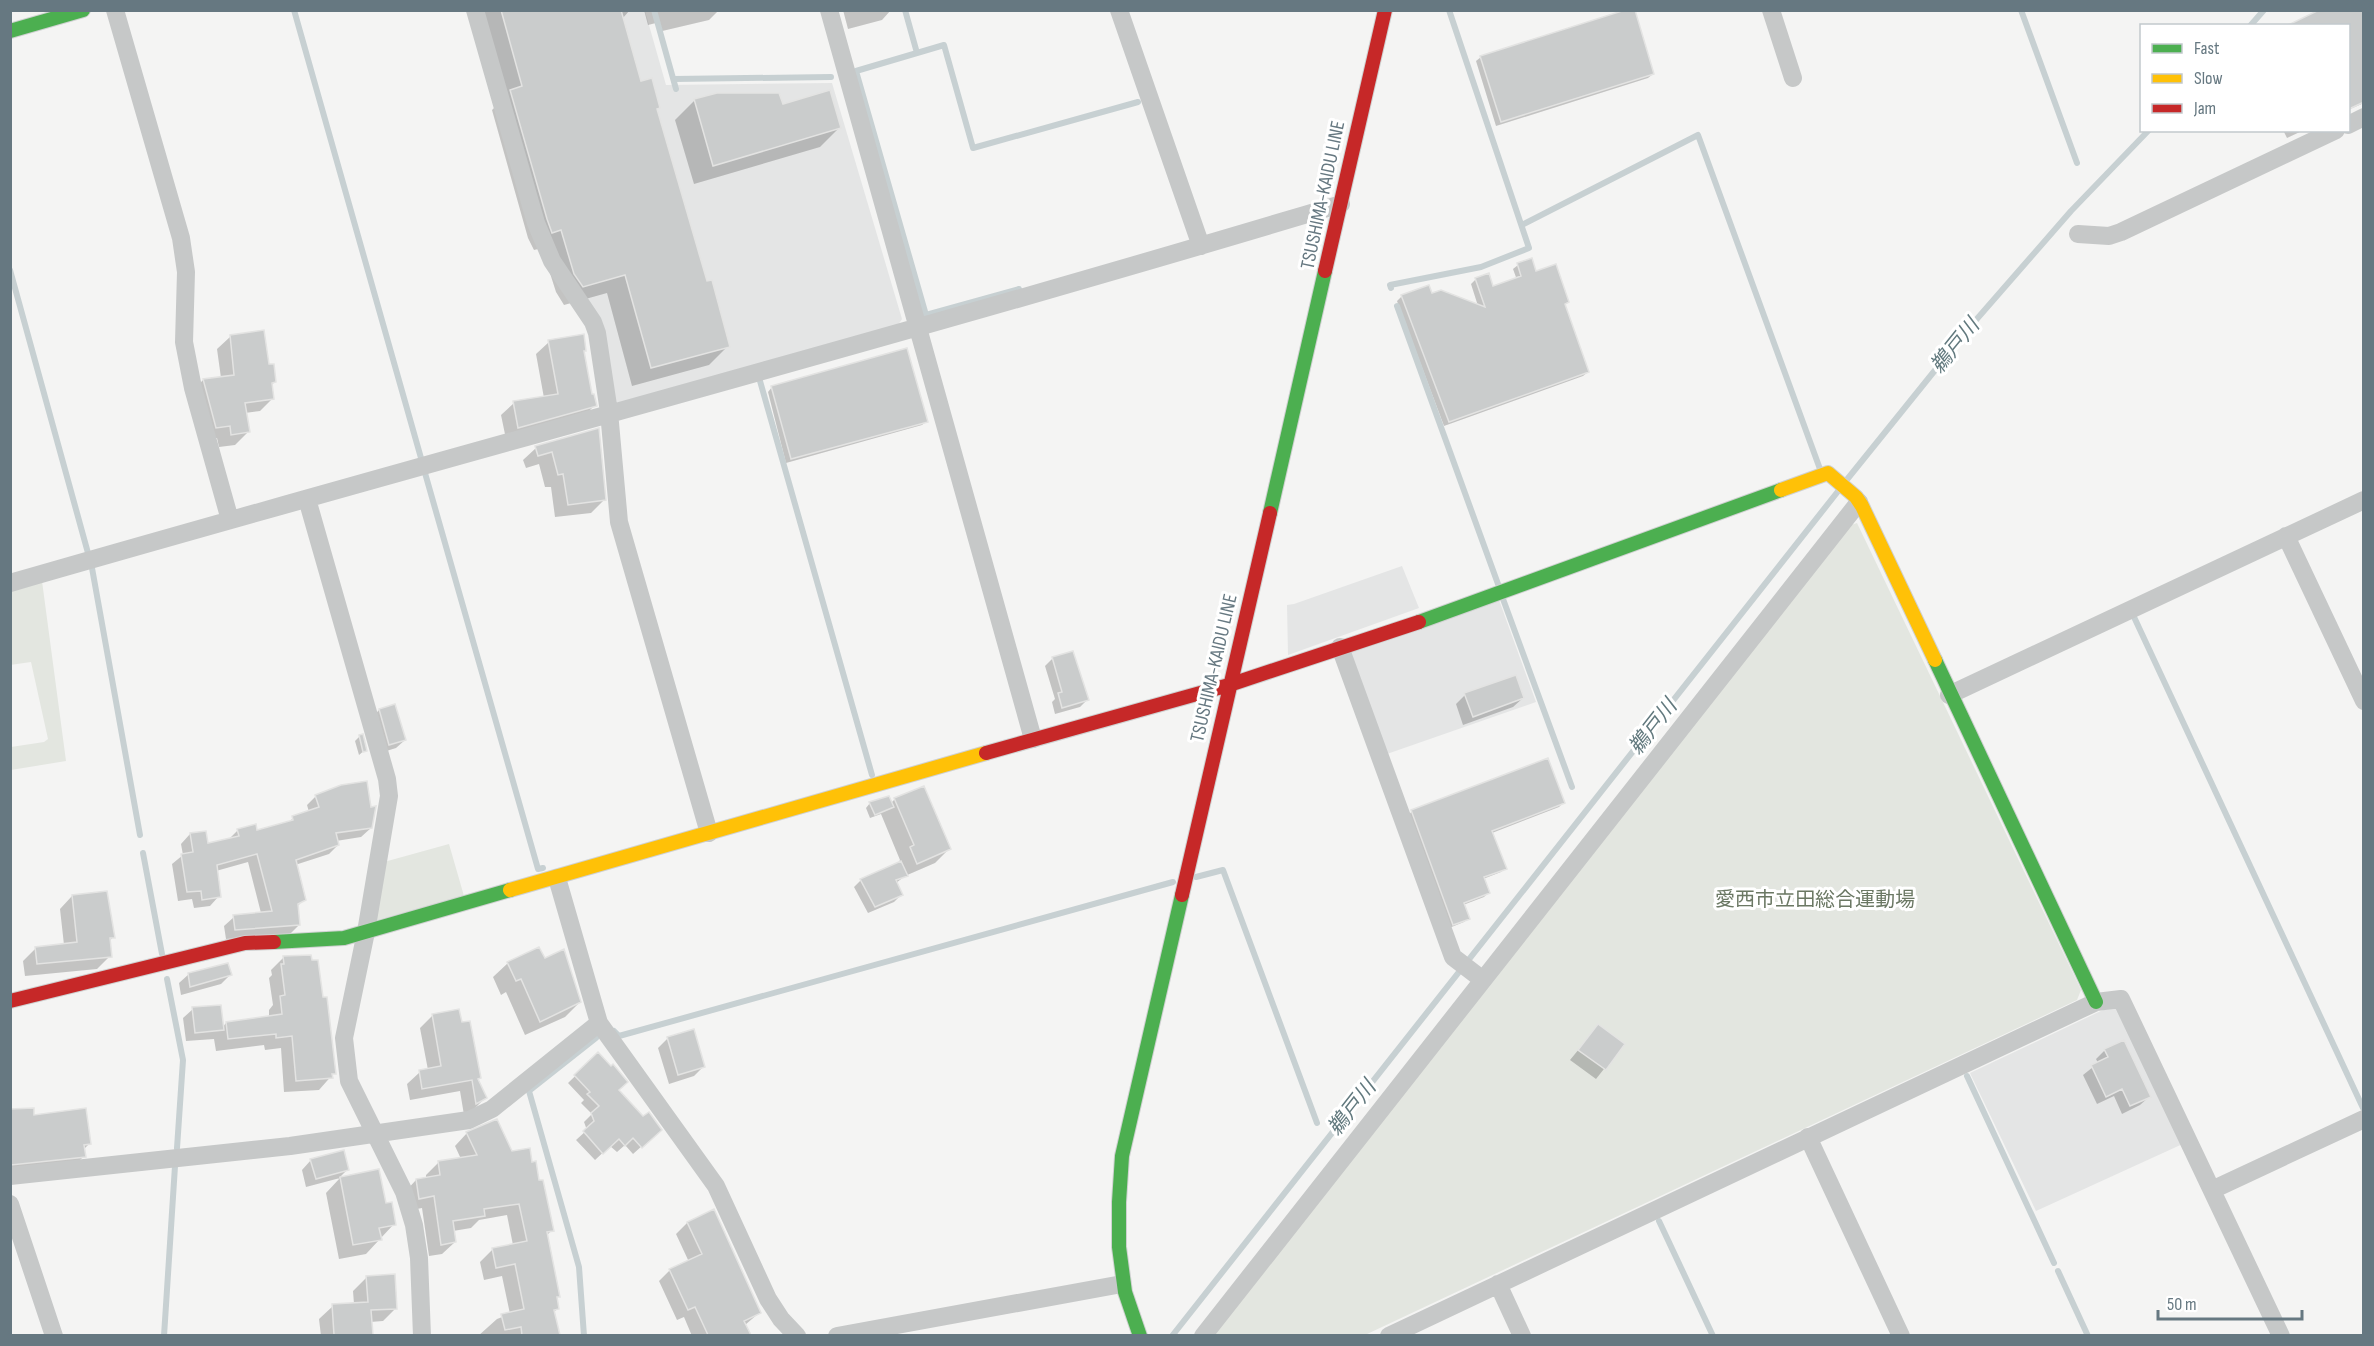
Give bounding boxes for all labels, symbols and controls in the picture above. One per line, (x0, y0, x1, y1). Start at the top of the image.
legend (2140, 24, 2350, 132)
text: Fast (2194, 38, 2220, 59)
text: Slow (2194, 68, 2223, 89)
text: Jam (2193, 98, 2216, 119)
street label: TSUSHIMA-KAIDU LINE (1296, 119, 1350, 271)
water label: 鵜戸川 (1925, 312, 1986, 378)
street label: TSUSHIMA-KAIDU LINE (1185, 592, 1243, 744)
water label: 鵜戸川 (1624, 693, 1683, 760)
park label: 愛西市立田総合運動場 (1715, 888, 1915, 912)
water label: 鵜戸川 (1323, 1074, 1382, 1141)
scale bar (2158, 1283, 2302, 1321)
text: 50 m (2167, 1294, 2197, 1315)

